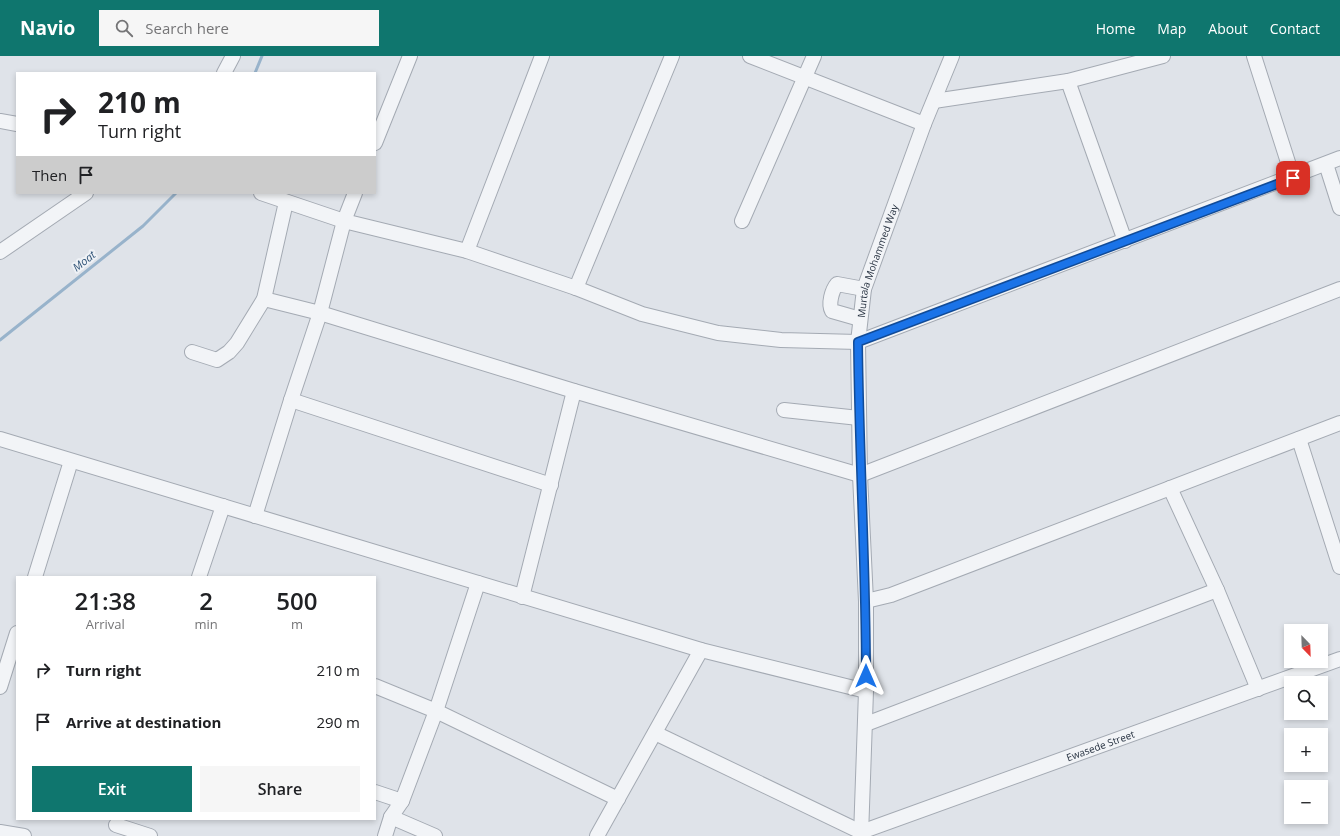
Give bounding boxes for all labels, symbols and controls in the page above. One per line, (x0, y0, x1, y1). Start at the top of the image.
search box (99, 10, 379, 46)
text: Navio (20, 15, 75, 41)
icon: search (113, 17, 135, 39)
text: Search here (145, 18, 229, 38)
text: Home (1096, 19, 1135, 38)
text: Map (1157, 19, 1186, 38)
text: About (1208, 19, 1248, 38)
text: Contact (1270, 19, 1320, 38)
text: 210 m (98, 83, 181, 121)
icon: right (32, 88, 84, 140)
text: Turn right (98, 119, 181, 143)
pin (1276, 161, 1310, 195)
icon: arrive (75, 164, 97, 186)
text: Then (32, 165, 67, 185)
icon: arrive (1282, 167, 1304, 189)
street label: Murtala Mohammed Way (854, 201, 902, 318)
water label: Moat (69, 247, 99, 274)
text: 21:38 (75, 584, 136, 617)
text: 2 (199, 584, 213, 617)
text: 500 (276, 584, 317, 617)
text: Arrival (86, 615, 125, 633)
text: min (195, 615, 218, 633)
text: m (291, 615, 303, 633)
north arrow (1284, 624, 1328, 668)
map controls (1284, 624, 1328, 824)
position arrow (845, 655, 887, 697)
icon: right (32, 659, 54, 681)
text: Turn right (66, 660, 141, 680)
text: 210 m (316, 660, 360, 680)
button: search (1284, 676, 1328, 720)
icon: arrive (32, 711, 54, 733)
text: Arrive at destination (66, 712, 221, 732)
text: 290 m (316, 712, 360, 732)
street label: Ewasede Street (1064, 727, 1137, 764)
button: + (1284, 728, 1328, 772)
button: Exit (32, 766, 192, 812)
button: Share (200, 766, 360, 812)
button: − (1284, 780, 1328, 824)

